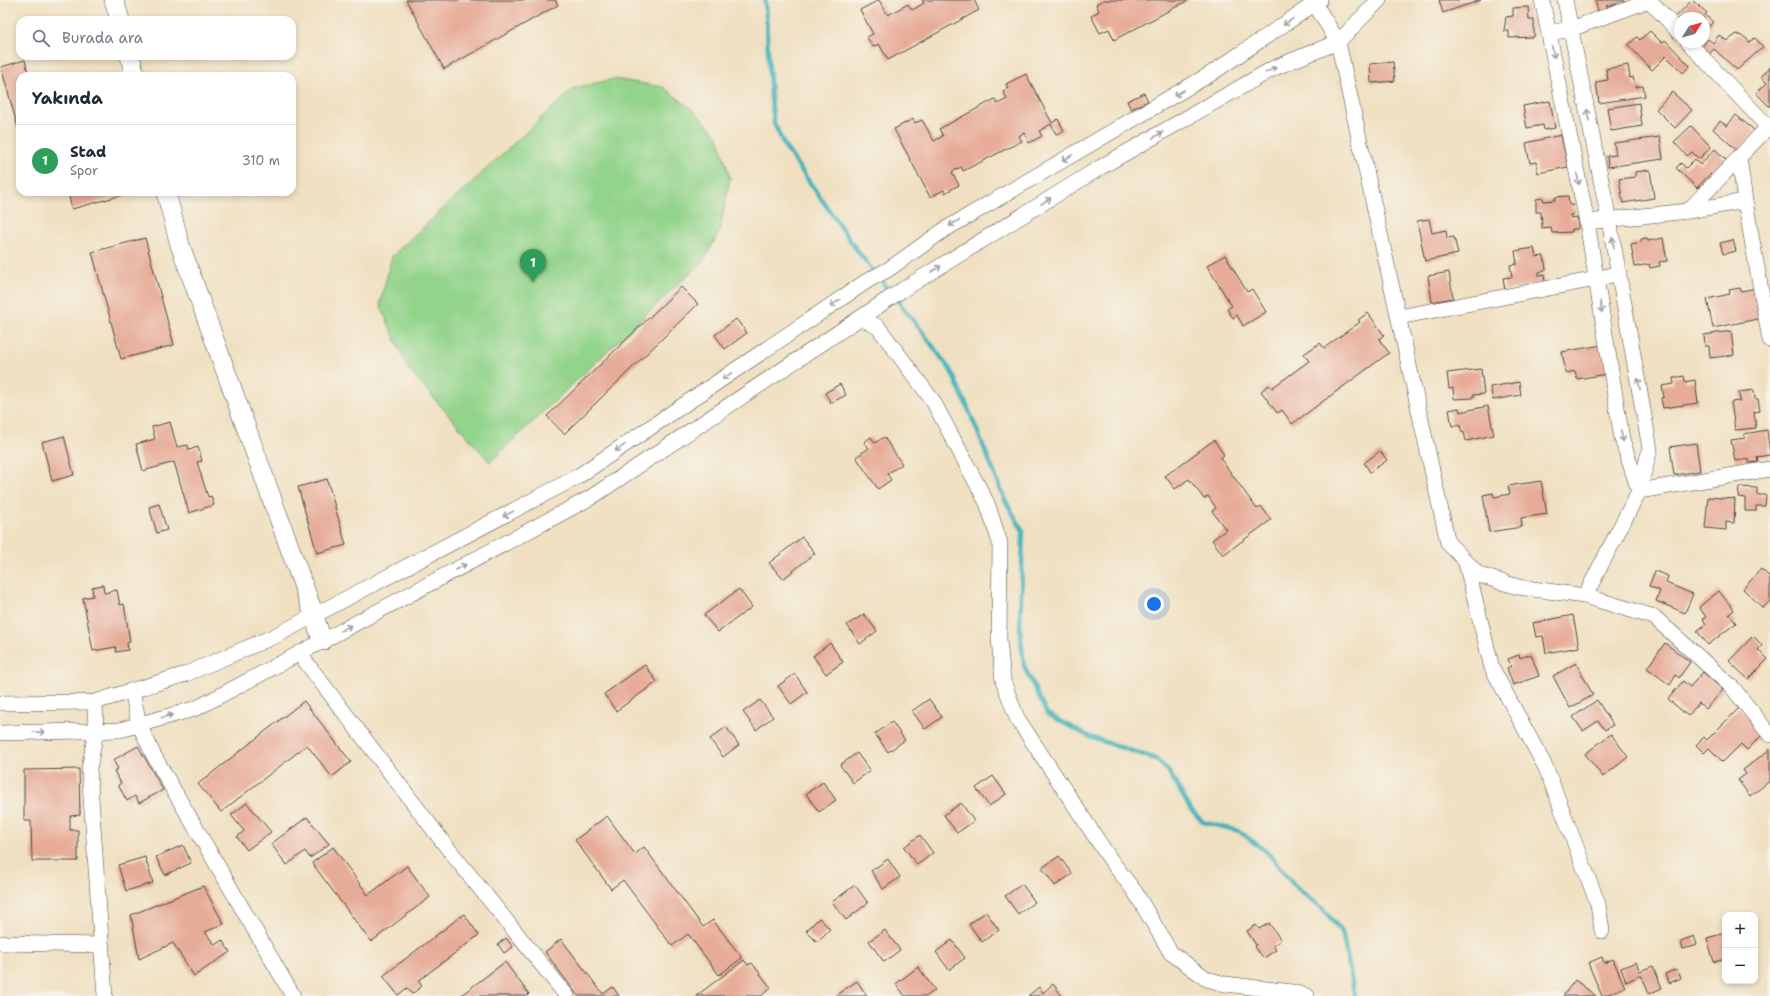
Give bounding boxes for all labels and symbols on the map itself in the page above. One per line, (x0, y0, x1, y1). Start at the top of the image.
north arrow (1674, 12, 1710, 48)
one-way arrow (1283, 18, 1294, 26)
one-way arrow (1549, 45, 1557, 58)
one-way arrow (1265, 66, 1277, 73)
one-way arrow (1173, 89, 1185, 97)
one-way arrow (1584, 109, 1592, 122)
one-way arrow (1152, 130, 1164, 138)
one-way arrow (1062, 154, 1073, 162)
one-way arrow (1575, 173, 1583, 186)
one-way arrow (1040, 197, 1051, 205)
one-way arrow (948, 220, 960, 228)
one-way arrow (1609, 236, 1617, 249)
pin: 1 (520, 249, 546, 282)
one-way arrow (930, 265, 942, 273)
one-way arrow (830, 299, 841, 307)
one-way arrow (1597, 300, 1605, 313)
one-way arrow (722, 372, 733, 380)
one-way arrow (1634, 378, 1642, 391)
one-way arrow (1618, 429, 1626, 442)
one-way arrow (614, 444, 625, 452)
one-way arrow (502, 510, 514, 518)
one-way arrow (455, 563, 467, 570)
your location (1144, 594, 1164, 614)
one-way arrow (340, 624, 352, 631)
one-way arrow (160, 712, 173, 719)
one-way arrow (32, 728, 45, 736)

